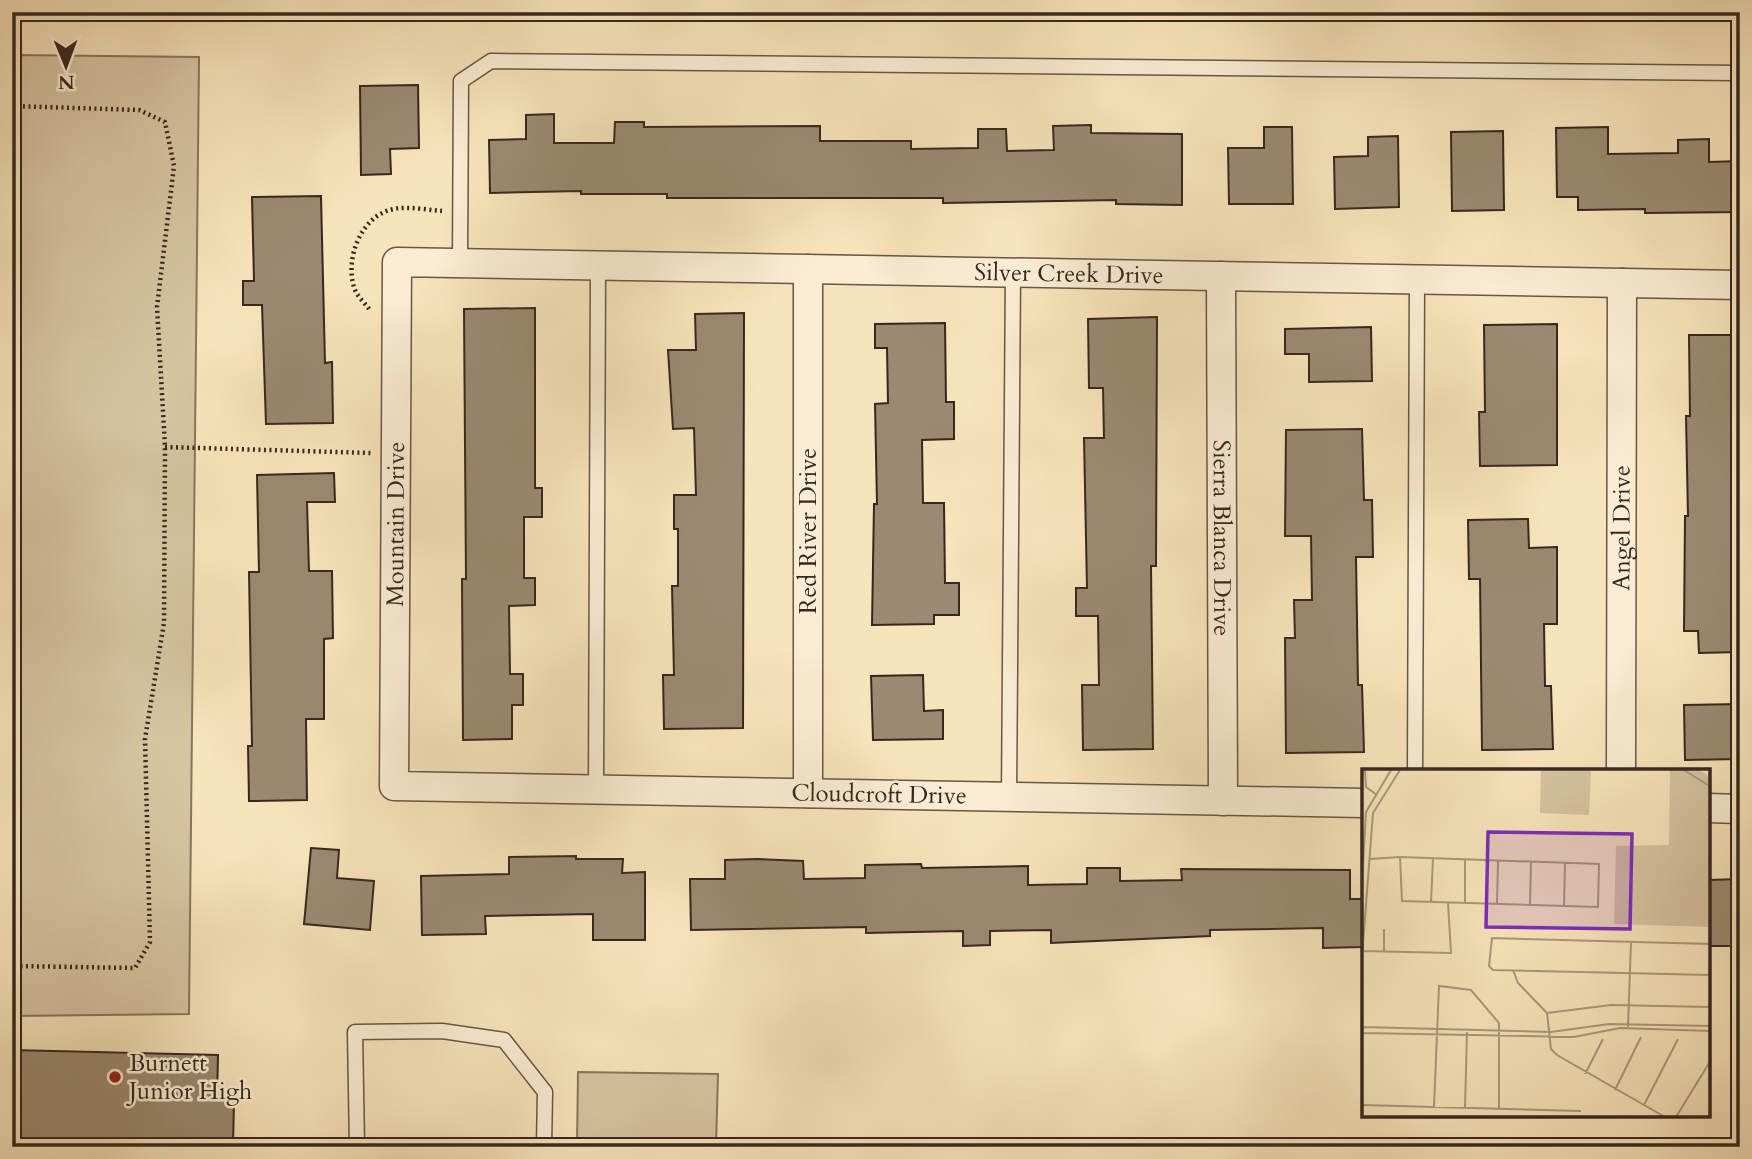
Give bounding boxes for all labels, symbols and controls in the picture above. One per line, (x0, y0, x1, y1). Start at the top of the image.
north arrow (32, 32, 102, 102)
text: N (57, 69, 75, 95)
street label: Silver Creek Drive (974, 256, 1164, 292)
street label: Sierra Blanca Drive (1205, 440, 1238, 636)
street label: Mountain Drive (379, 441, 413, 607)
street label: Red River Drive (792, 448, 825, 614)
street label: Angel Drive (1605, 465, 1639, 591)
inset map (1362, 769, 1710, 1117)
street label: Cloudcroft Drive (791, 776, 967, 813)
place label: Burnett Junior High (126, 1047, 252, 1108)
marker: Burnett Junior High (107, 1069, 123, 1085)

